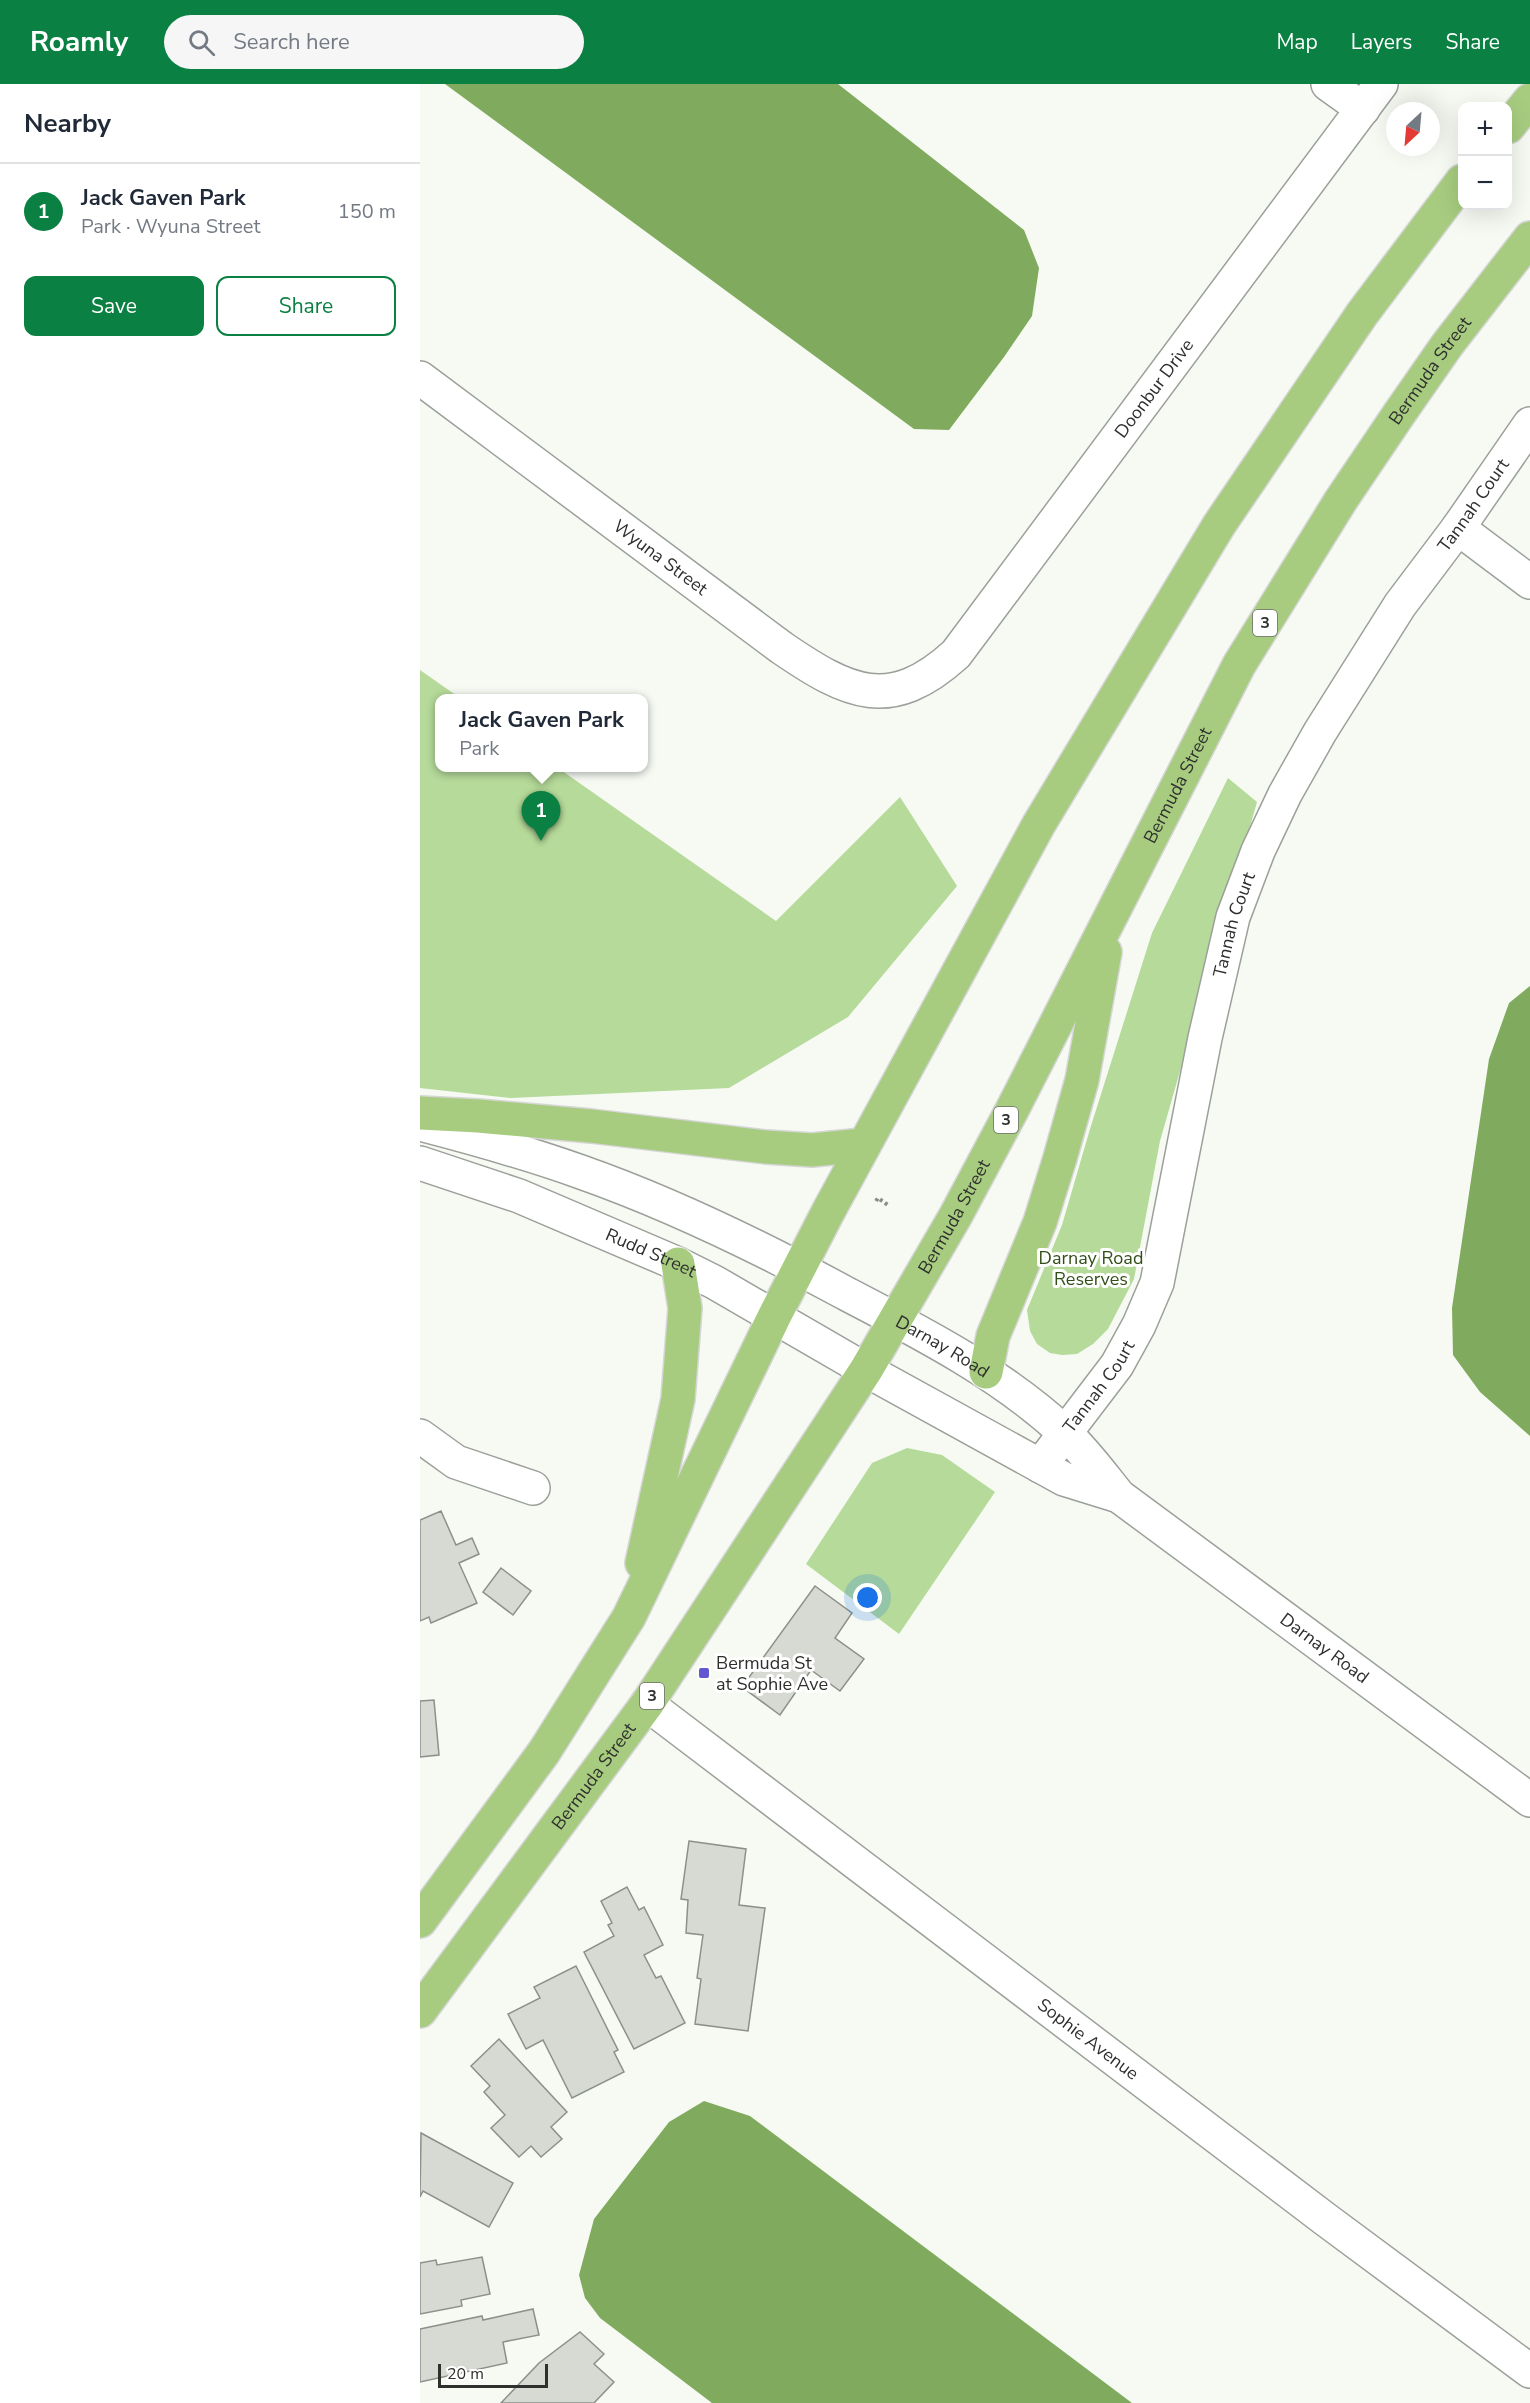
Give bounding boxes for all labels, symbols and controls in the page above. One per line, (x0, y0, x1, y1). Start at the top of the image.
search box (164, 15, 584, 69)
text: Roamly (30, 23, 128, 61)
icon: search (185, 26, 218, 59)
text: Search here (233, 27, 350, 57)
text: Map (1276, 28, 1318, 56)
text: Layers (1351, 28, 1412, 56)
text: Share (1445, 28, 1500, 56)
north arrow (1386, 102, 1440, 156)
map controls (1458, 102, 1512, 210)
button: + (1458, 102, 1512, 156)
text: Nearby (24, 106, 111, 141)
button: − (1458, 156, 1512, 210)
text: Jack Gaven Park (81, 183, 245, 213)
text: 1 (38, 198, 50, 225)
text: 150 m (338, 198, 396, 225)
text: Park · Wyuna Street (81, 213, 260, 240)
button: Save (24, 276, 204, 336)
button: Share (216, 276, 396, 336)
street label: Bermuda Street (1383, 311, 1477, 429)
street label: Doonbur Drive (1109, 334, 1199, 443)
street label: Tannah Court (1432, 453, 1515, 557)
street label: Wyuna Street (608, 514, 713, 601)
road number: 3 (1253, 610, 1277, 636)
popup (435, 694, 648, 772)
text: Jack Gaven Park (459, 705, 624, 735)
street label: Bermuda Street (1138, 722, 1218, 848)
text: Park (459, 735, 499, 762)
pin: 1 (522, 792, 560, 841)
street label: Tannah Court (1207, 868, 1261, 980)
road number: 3 (994, 1107, 1018, 1133)
street label: Bermuda Street (912, 1155, 996, 1278)
street label: Rudd Street (602, 1222, 701, 1284)
park label: Darnay Road Reserves (1039, 1246, 1143, 1291)
street label: Darnay Road (891, 1310, 994, 1383)
street label: Tannah Court (1058, 1336, 1141, 1438)
your location (853, 1583, 882, 1612)
street label: Darnay Road (1275, 1607, 1374, 1689)
place label: Bermuda St at Sophie Ave (716, 1651, 828, 1696)
marker: Bermuda St at Sophie Ave (697, 1666, 711, 1680)
road number: 3 (640, 1683, 664, 1709)
street label: Bermuda Street (546, 1717, 642, 1835)
street label: Sophie Avenue (1033, 1993, 1144, 2085)
scale bar (438, 2361, 548, 2388)
text: 20 m (447, 2363, 484, 2385)

